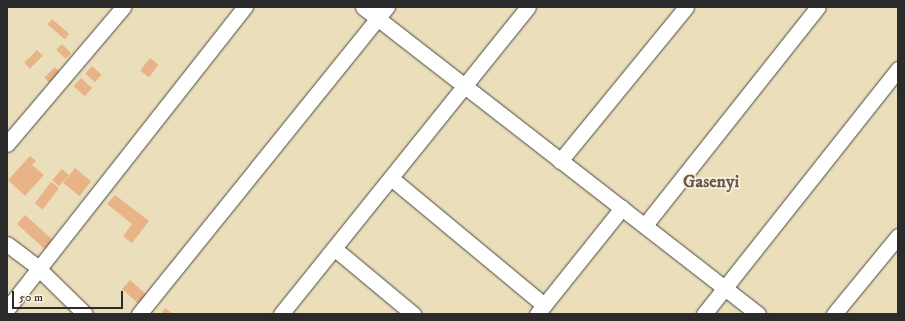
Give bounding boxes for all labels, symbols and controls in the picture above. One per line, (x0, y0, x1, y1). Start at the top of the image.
district label: Gasenyi (683, 171, 739, 193)
scale bar (14, 283, 125, 309)
text: 50 m (19, 290, 43, 305)

